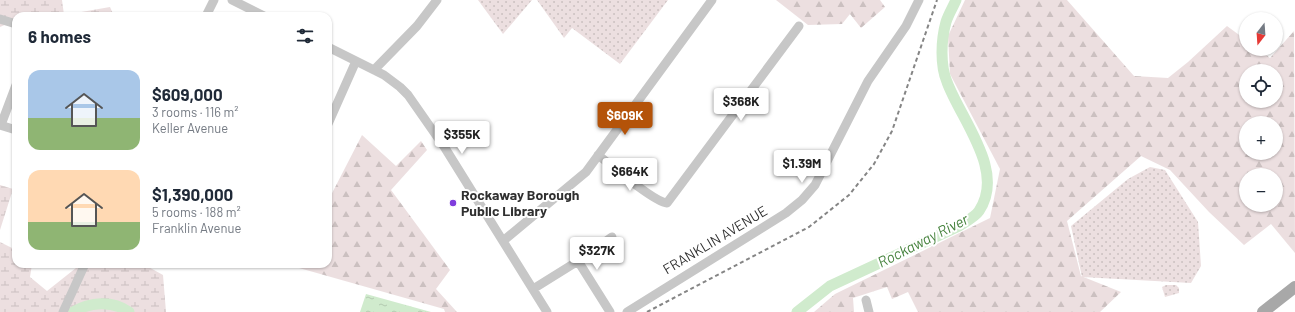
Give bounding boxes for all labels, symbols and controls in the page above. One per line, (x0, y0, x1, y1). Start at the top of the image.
north arrow (1239, 12, 1283, 56)
map controls (1239, 12, 1283, 212)
icon: filters (294, 25, 316, 47)
text: 6 homes (28, 26, 91, 46)
button: locate (1239, 64, 1283, 108)
text: $609,000 (152, 84, 223, 104)
icon: home (60, 86, 108, 134)
pin: $368K (713, 88, 769, 122)
text: $368K (723, 93, 759, 109)
pin: $609K (597, 102, 653, 136)
text: 3 rooms · 116 m² (152, 104, 239, 120)
text: $609K (607, 107, 643, 123)
button: + (1239, 116, 1283, 160)
text: Keller Avenue (152, 120, 228, 136)
pin: $355K (434, 121, 490, 155)
text: $355K (444, 126, 480, 142)
pin: $1.39M (769, 150, 835, 184)
text: $1.39M (783, 155, 821, 171)
pin: $664K (602, 158, 658, 192)
text: $664K (611, 163, 649, 179)
button: − (1239, 168, 1283, 212)
text: $1,390,000 (152, 184, 233, 204)
icon: home (60, 186, 108, 234)
place label: Rockaway Borough Public Library (461, 186, 579, 219)
marker: Rockaway Borough Public Library (448, 198, 458, 208)
street label: FRANKLIN AVENUE (659, 202, 770, 277)
text: 5 rooms · 188 m² (152, 204, 241, 220)
water label: Rockaway River (874, 209, 972, 271)
text: Franklin Avenue (152, 220, 241, 236)
pin: $327K (569, 237, 625, 271)
text: $327K (579, 242, 615, 258)

